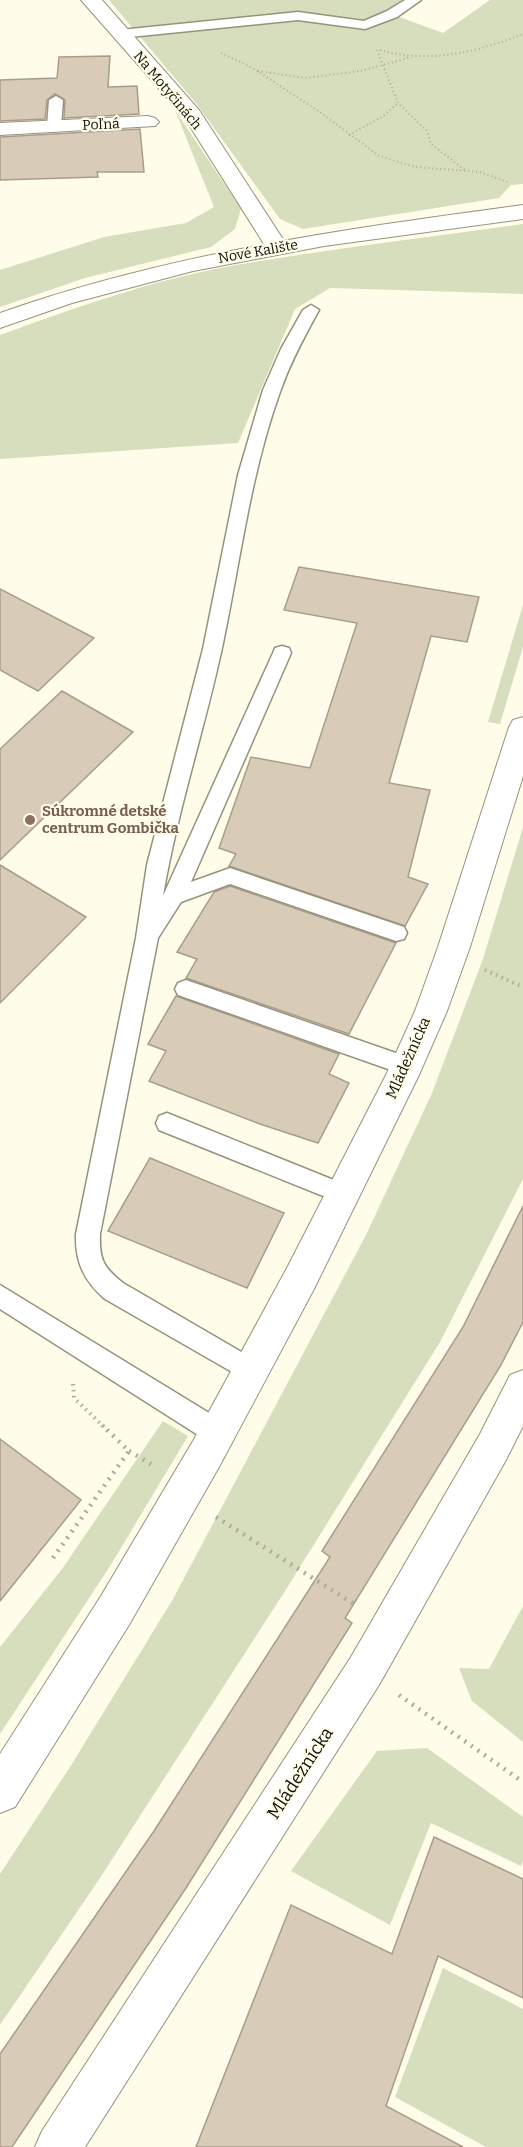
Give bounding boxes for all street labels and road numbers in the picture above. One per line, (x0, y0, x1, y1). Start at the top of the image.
street label: Na Motyčinách (130, 48, 205, 133)
street label: Poľná (82, 115, 120, 134)
street label: Nové Kalište (217, 236, 299, 267)
street label: Mládežnícka (382, 1014, 434, 1102)
street label: Mládežnícka (262, 1723, 338, 1823)

